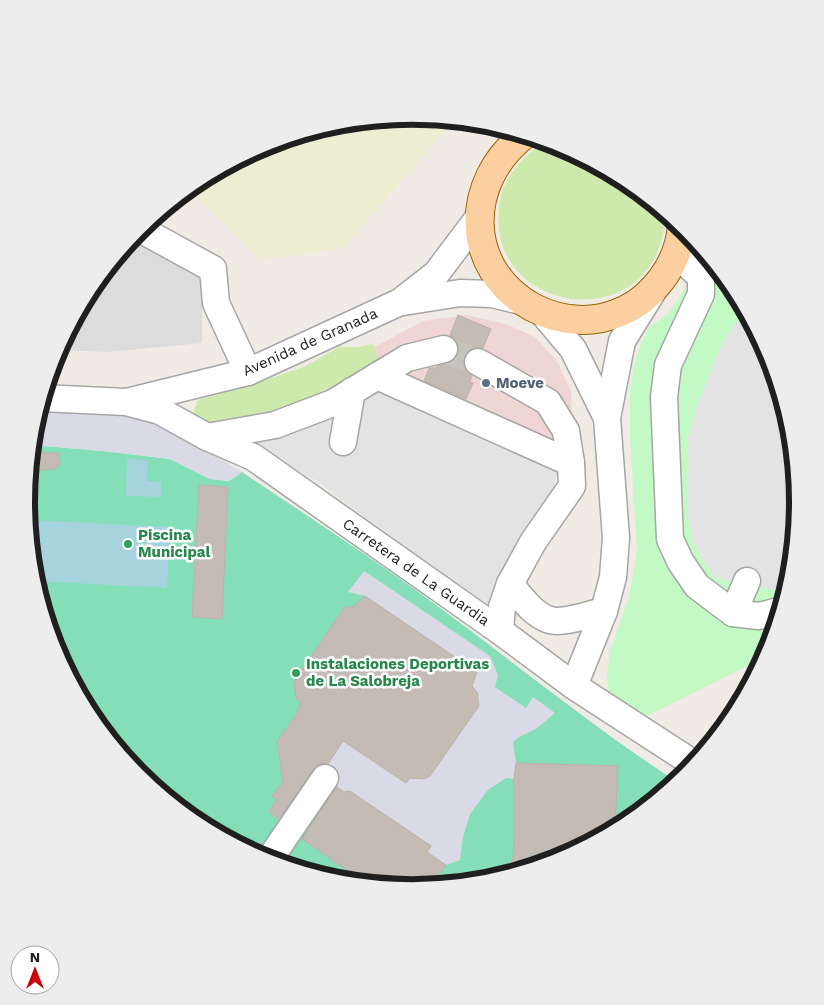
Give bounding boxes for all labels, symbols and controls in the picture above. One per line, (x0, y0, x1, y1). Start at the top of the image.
street label: Avenida de Granada (240, 304, 381, 380)
place label: Moeve (496, 374, 544, 392)
marker: Moeve (480, 377, 492, 389)
street label: Carretera de La Guardia (339, 514, 493, 630)
place label: Piscina Municipal (138, 526, 210, 561)
marker: Piscina Municipal (122, 538, 134, 550)
place label: Instalaciones Deportivas de La Salobreja (306, 655, 489, 690)
marker: Instalaciones Deportivas de La Salobreja (290, 667, 302, 679)
north arrow (10, 945, 60, 995)
text: N (30, 949, 40, 965)

